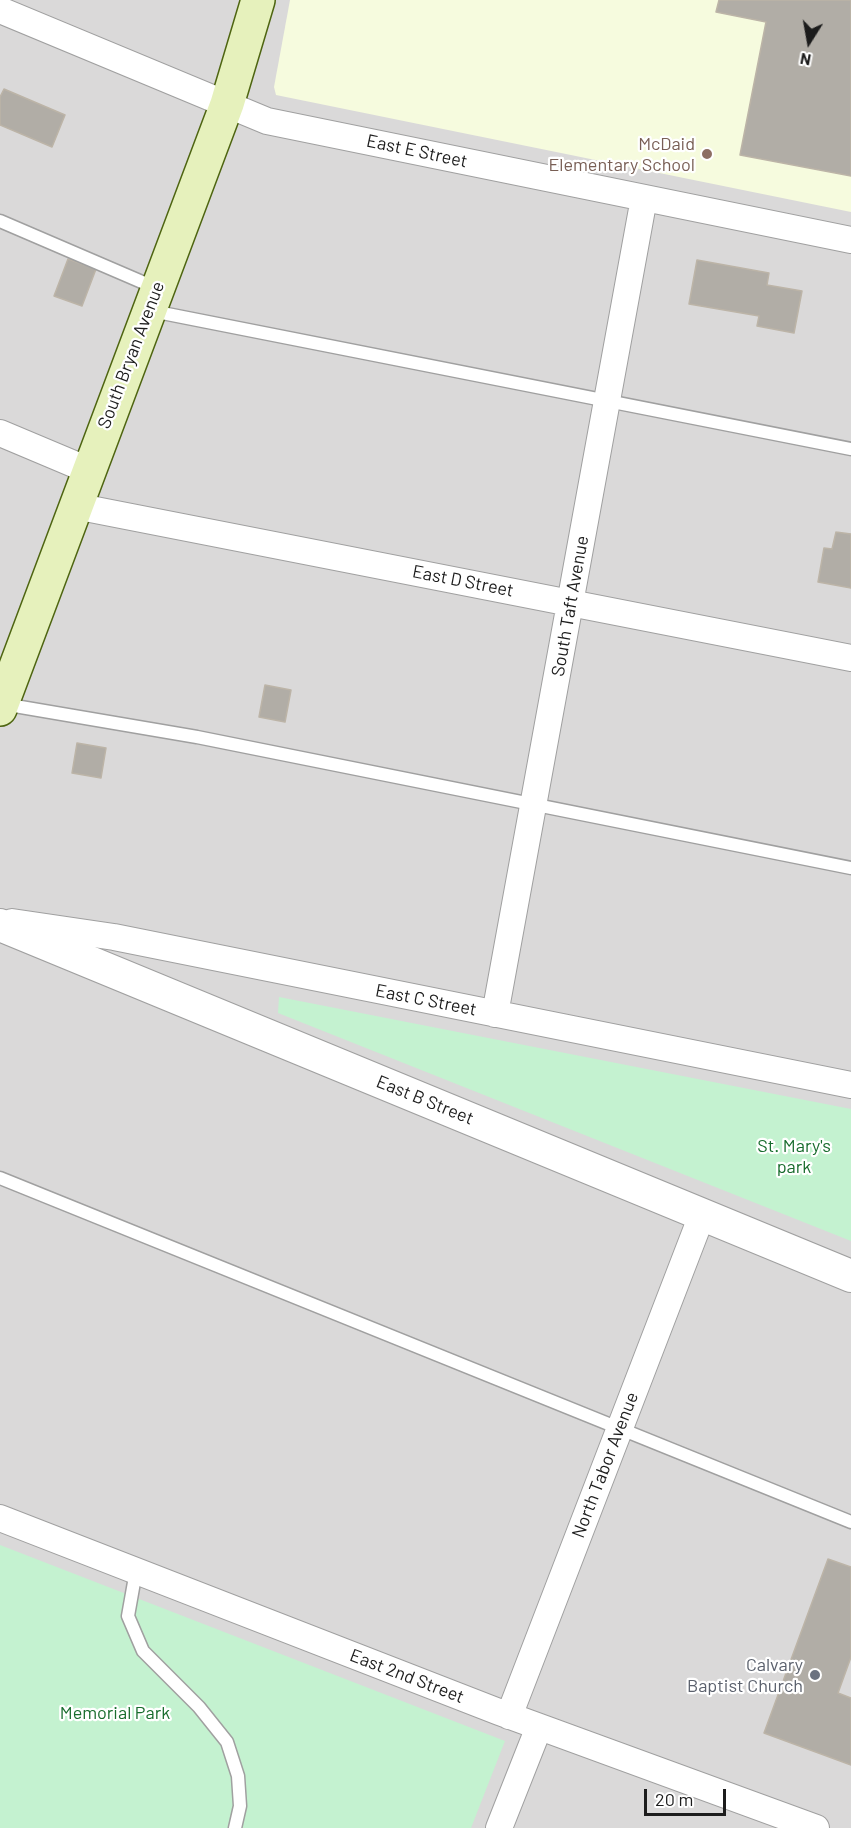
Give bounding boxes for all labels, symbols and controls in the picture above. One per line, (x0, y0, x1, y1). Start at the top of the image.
north arrow (779, 12, 839, 72)
text: N (798, 50, 813, 71)
street label: East E Street (365, 130, 469, 172)
place label: McDaid Elementary School (548, 133, 695, 176)
marker: McDaid Elementary School (700, 147, 714, 161)
street label: South Bryan Avenue (93, 278, 169, 432)
street label: South Taft Avenue (547, 534, 593, 678)
street label: East D Street (411, 561, 515, 601)
street label: East C Street (374, 980, 478, 1020)
street label: East B Street (373, 1071, 477, 1129)
park label: St. Mary's park (757, 1135, 831, 1178)
street label: North Tabor Avenue (567, 1389, 643, 1541)
street label: East 2nd Street (347, 1644, 467, 1708)
place label: Calvary Baptist Church (687, 1654, 803, 1696)
marker: Calvary Baptist Church (808, 1668, 822, 1682)
park label: Memorial Park (60, 1702, 170, 1724)
scale bar (647, 1777, 730, 1815)
text: 20 m (655, 1788, 693, 1810)

